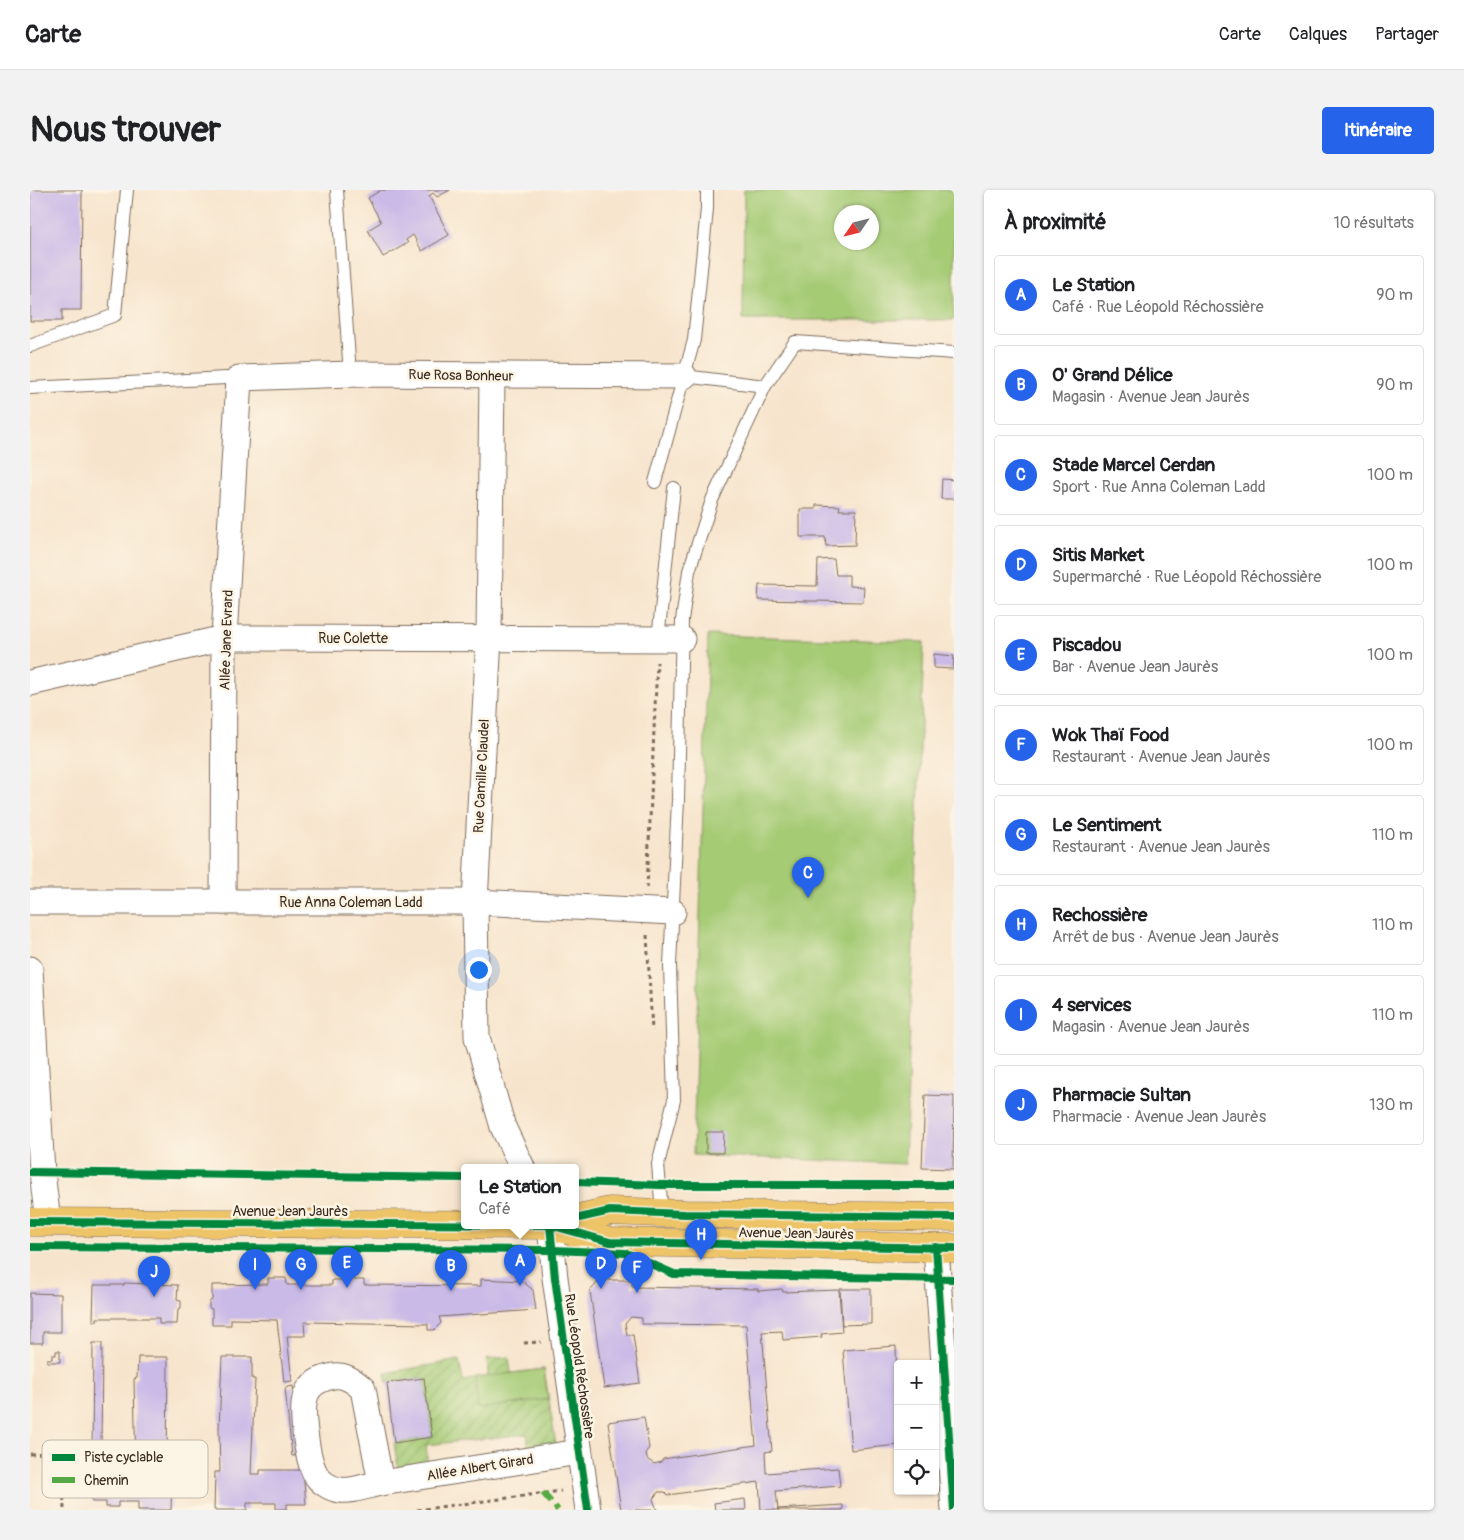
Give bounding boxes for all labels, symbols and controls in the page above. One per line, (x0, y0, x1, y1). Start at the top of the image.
text: Carte (25, 20, 81, 49)
text: Carte (1219, 23, 1261, 46)
text: Calques (1289, 23, 1347, 46)
text: Partager (1375, 23, 1439, 46)
button: Itinéraire (1322, 107, 1434, 154)
text: Nous trouver (30, 108, 221, 152)
north arrow (834, 205, 879, 250)
text: À proximité (1004, 209, 1107, 236)
text: 10 résultats (1333, 213, 1414, 233)
text: Le Station (1052, 273, 1135, 297)
text: A (1016, 285, 1026, 305)
text: 90 m (1376, 285, 1413, 305)
text: Café · Rue Léopold Réchossière (1052, 297, 1264, 317)
text: O' Grand Délice (1052, 363, 1173, 387)
street label: Rue Rosa Bonheur (408, 366, 514, 385)
text: B (1016, 375, 1026, 395)
text: 90 m (1376, 375, 1413, 395)
text: Magasin · Avenue Jean Jaurès (1052, 387, 1249, 407)
text: Stade Marcel Cerdan (1052, 453, 1215, 477)
text: C (1016, 465, 1026, 485)
text: 100 m (1367, 465, 1413, 485)
text: Sport · Rue Anna Coleman Ladd (1052, 477, 1266, 497)
text: Sitis Market (1052, 543, 1144, 567)
text: D (1016, 555, 1026, 575)
text: 100 m (1367, 555, 1413, 575)
text: Supermarché · Rue Léopold Réchossière (1052, 567, 1321, 587)
street label: Allée Jane Evrard (216, 589, 237, 691)
street label: Rue Colette (318, 630, 388, 647)
text: Piscadou (1052, 633, 1122, 657)
text: E (1017, 645, 1025, 665)
text: 100 m (1367, 645, 1413, 665)
text: Bar · Avenue Jean Jaurès (1052, 657, 1218, 677)
street label: Rue Camille Claudel (470, 719, 493, 834)
text: Wok Thaï Food (1052, 723, 1169, 747)
text: F (1016, 735, 1026, 755)
text: 100 m (1367, 735, 1413, 755)
text: Restaurant · Avenue Jean Jaurès (1052, 747, 1270, 767)
text: Le Sentiment (1052, 813, 1162, 837)
text: G (1016, 825, 1026, 845)
text: 110 m (1372, 825, 1413, 845)
text: Restaurant · Avenue Jean Jaurès (1052, 837, 1270, 857)
pin: C (792, 857, 824, 898)
street label: Rue Anna Coleman Ladd (279, 894, 423, 911)
text: Rechossière (1052, 903, 1147, 927)
text: H (1016, 915, 1026, 935)
text: 110 m (1372, 915, 1413, 935)
text: Arrêt de bus · Avenue Jean Jaurès (1052, 927, 1279, 947)
your location (466, 957, 492, 983)
text: 4 services (1052, 993, 1131, 1017)
text: I (1019, 1005, 1023, 1025)
text: 110 m (1372, 1005, 1413, 1025)
text: Magasin · Avenue Jean Jaurès (1052, 1017, 1249, 1037)
text: Pharmacie Sultan (1052, 1083, 1191, 1107)
text: J (1017, 1095, 1025, 1115)
text: 130 m (1369, 1095, 1413, 1115)
text: Pharmacie · Avenue Jean Jaurès (1052, 1107, 1266, 1127)
popup (461, 1164, 579, 1229)
text: Le Station (478, 1175, 562, 1199)
text: Café (478, 1199, 511, 1219)
street label: Avenue Jean Jaurès (232, 1203, 348, 1220)
pin: H (685, 1219, 717, 1260)
street label: Avenue Jean Jaurès (738, 1224, 855, 1243)
pin: A (504, 1245, 536, 1286)
pin: E (331, 1247, 363, 1288)
pin: D (585, 1248, 617, 1289)
pin: I (239, 1249, 271, 1290)
pin: G (285, 1249, 317, 1290)
pin: B (435, 1250, 467, 1291)
pin: F (621, 1252, 653, 1293)
pin: J (138, 1256, 170, 1297)
street label: Rue Léopold Réchossière (561, 1292, 598, 1440)
map controls (894, 1360, 939, 1495)
button: + (894, 1360, 939, 1405)
button: − (894, 1405, 939, 1450)
legend (42, 1440, 208, 1498)
text: Piste cyclable (84, 1449, 163, 1466)
button: locate (894, 1450, 939, 1495)
street label: Allée Albert Girard (425, 1451, 535, 1484)
text: Chemin (84, 1472, 129, 1489)

